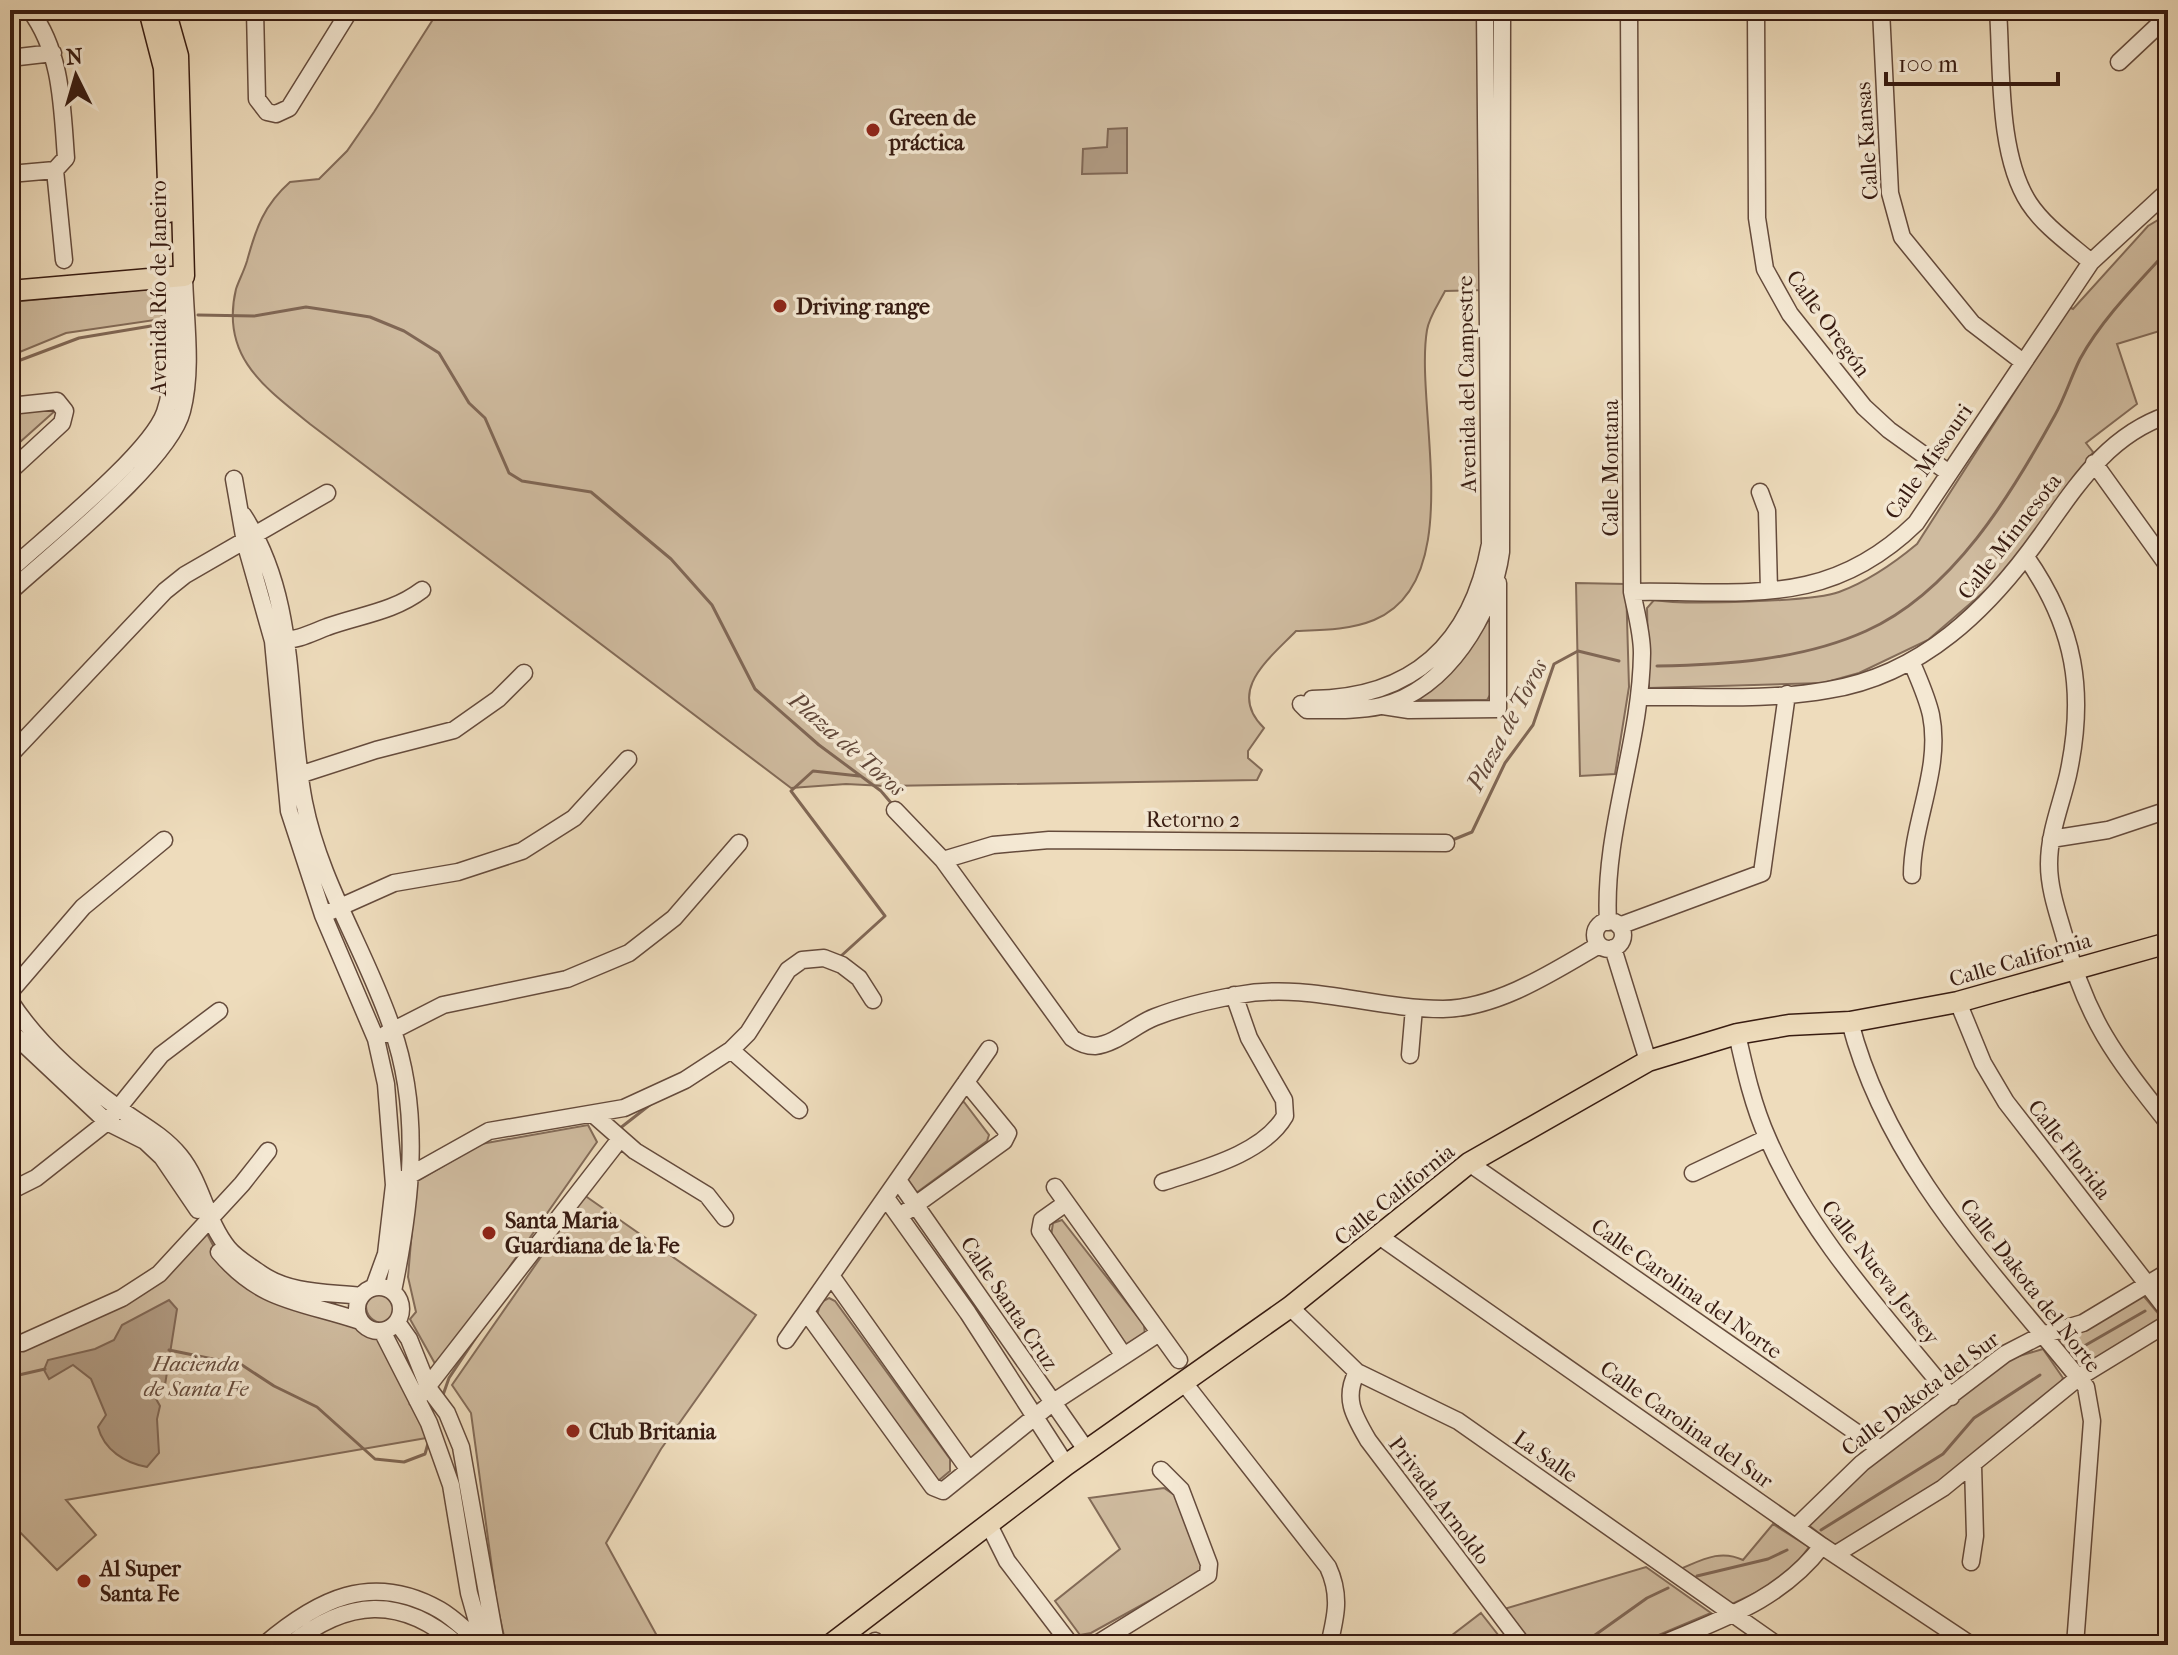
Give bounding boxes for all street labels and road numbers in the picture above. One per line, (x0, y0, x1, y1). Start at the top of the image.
street label: Calle Kansas (1850, 81, 1884, 201)
street label: Avenida Río de Janeiro (146, 180, 172, 397)
street label: Calle Oregón (1781, 265, 1876, 382)
street label: Avenida del Campestre (1452, 275, 1482, 494)
street label: Calle Montana (1598, 399, 1624, 537)
street label: Calle Missouri (1880, 399, 1978, 524)
street label: Calle Minnesota (1953, 468, 2068, 605)
street label: Retorno 2 (1146, 807, 1240, 833)
street label: Calle California (1946, 927, 2095, 993)
street label: Calle Florida (2022, 1095, 2117, 1205)
street label: Calle California (1329, 1138, 1461, 1251)
street label: Calle Dakota del Norte (1954, 1194, 2106, 1378)
street label: Calle Nueva Jersey (1816, 1195, 1945, 1351)
street label: Calle Carolina del Norte (1586, 1213, 1787, 1365)
street label: Calle Santa Cruz (955, 1232, 1064, 1376)
street label: Calle Dakota del Sur (1837, 1326, 2005, 1462)
street label: Calle Carolina del Sur (1595, 1355, 1778, 1495)
street label: La Salle (1508, 1425, 1583, 1488)
street label: Privada Arnoldo (1383, 1432, 1496, 1569)

